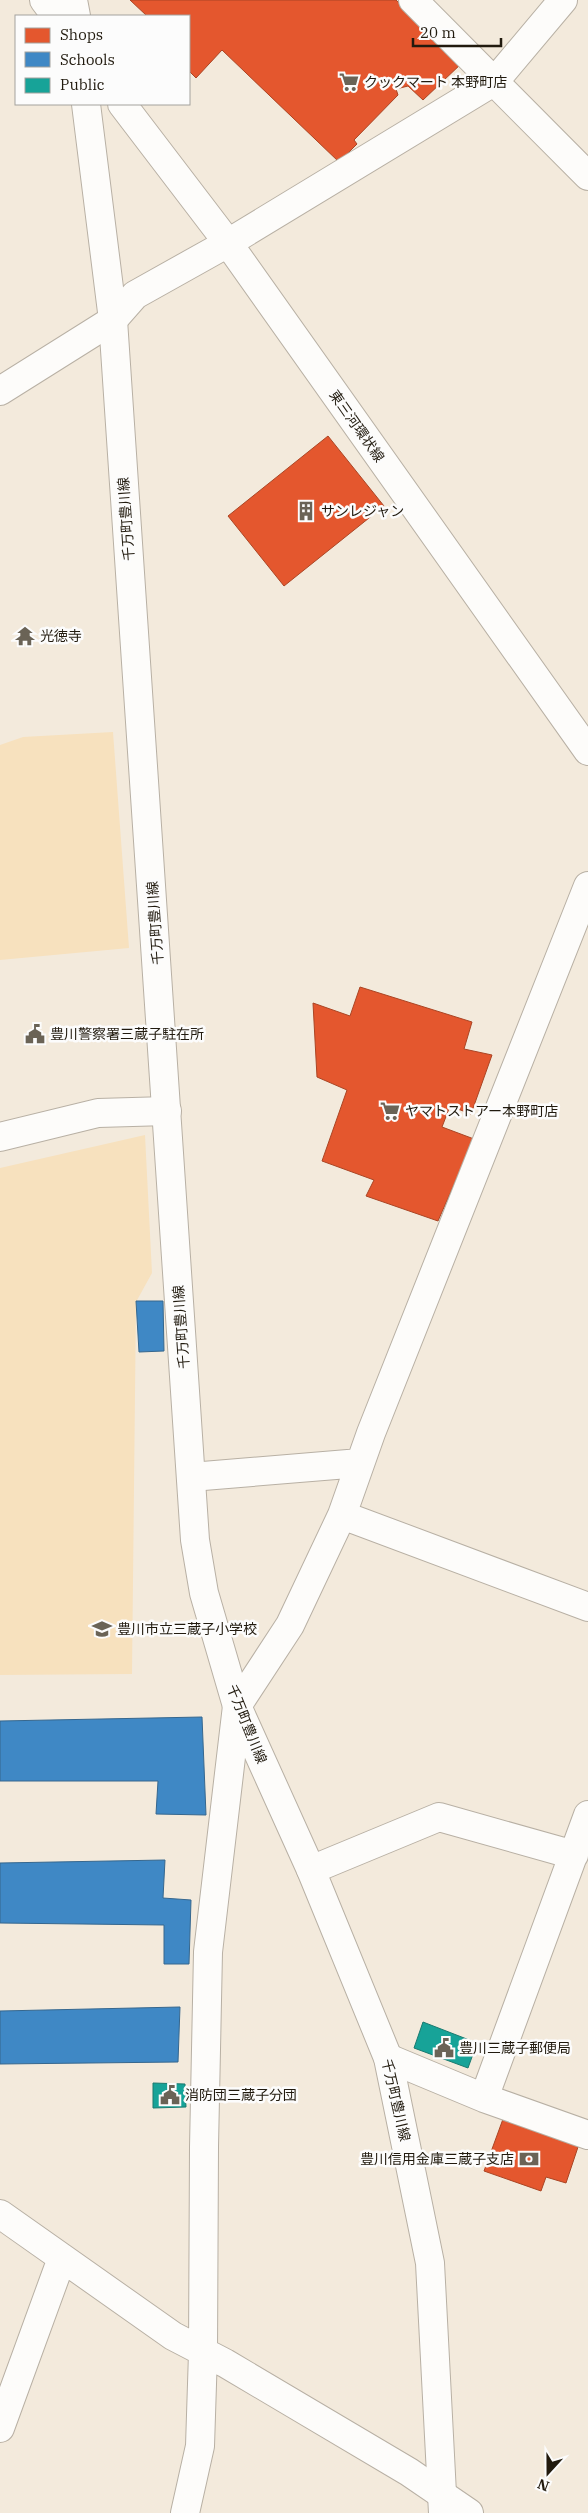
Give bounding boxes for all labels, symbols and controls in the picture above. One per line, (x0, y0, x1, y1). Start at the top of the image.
legend (15, 15, 190, 105)
scale bar (413, 15, 500, 47)
text: 20 m (420, 23, 456, 42)
text: Shops (60, 25, 103, 44)
text: Schools (60, 50, 115, 69)
supermarket icon: クックマート 本野町店 (338, 71, 360, 93)
place label: クックマート 本野町店 (364, 73, 507, 91)
text: Public (60, 75, 105, 94)
street label: 東三河環状線 (326, 386, 388, 466)
street label: 千万町豊川線 (114, 476, 138, 562)
building icon: サンレジャン (295, 500, 317, 522)
place label: サンレジャン (321, 502, 404, 520)
temple icon: 光徳寺 (14, 625, 36, 647)
place label: 光徳寺 (40, 627, 82, 645)
street label: 千万町豊川線 (143, 880, 167, 966)
public building icon: 豊川警察署三蔵子駐在所 (24, 1023, 46, 1045)
place label: 豊川警察署三蔵子駐在所 (50, 1025, 204, 1043)
supermarket icon: ヤマトストアー本野町店 (379, 1100, 401, 1122)
place label: ヤマトストアー本野町店 (405, 1102, 558, 1120)
street label: 千万町豊川線 (169, 1284, 193, 1370)
school or university icon: 豊川市立三蔵子小学校 (91, 1618, 113, 1640)
place label: 豊川市立三蔵子小学校 (117, 1620, 257, 1638)
street label: 千万町豊川線 (223, 1682, 271, 1766)
public building icon: 豊川三蔵子郵便局 (433, 2037, 455, 2059)
place label: 豊川三蔵子郵便局 (459, 2039, 571, 2057)
street label: 千万町豊川線 (378, 2057, 414, 2143)
public building icon: 消防団三蔵子分団 (159, 2084, 181, 2106)
place label: 消防団三蔵子分団 (185, 2086, 297, 2104)
bank icon: 豊川信用金庫三蔵子支店 (518, 2148, 540, 2170)
place label: 豊川信用金庫三蔵子支店 (360, 2150, 514, 2168)
north arrow (523, 2448, 573, 2498)
text: N (535, 2475, 552, 2496)

